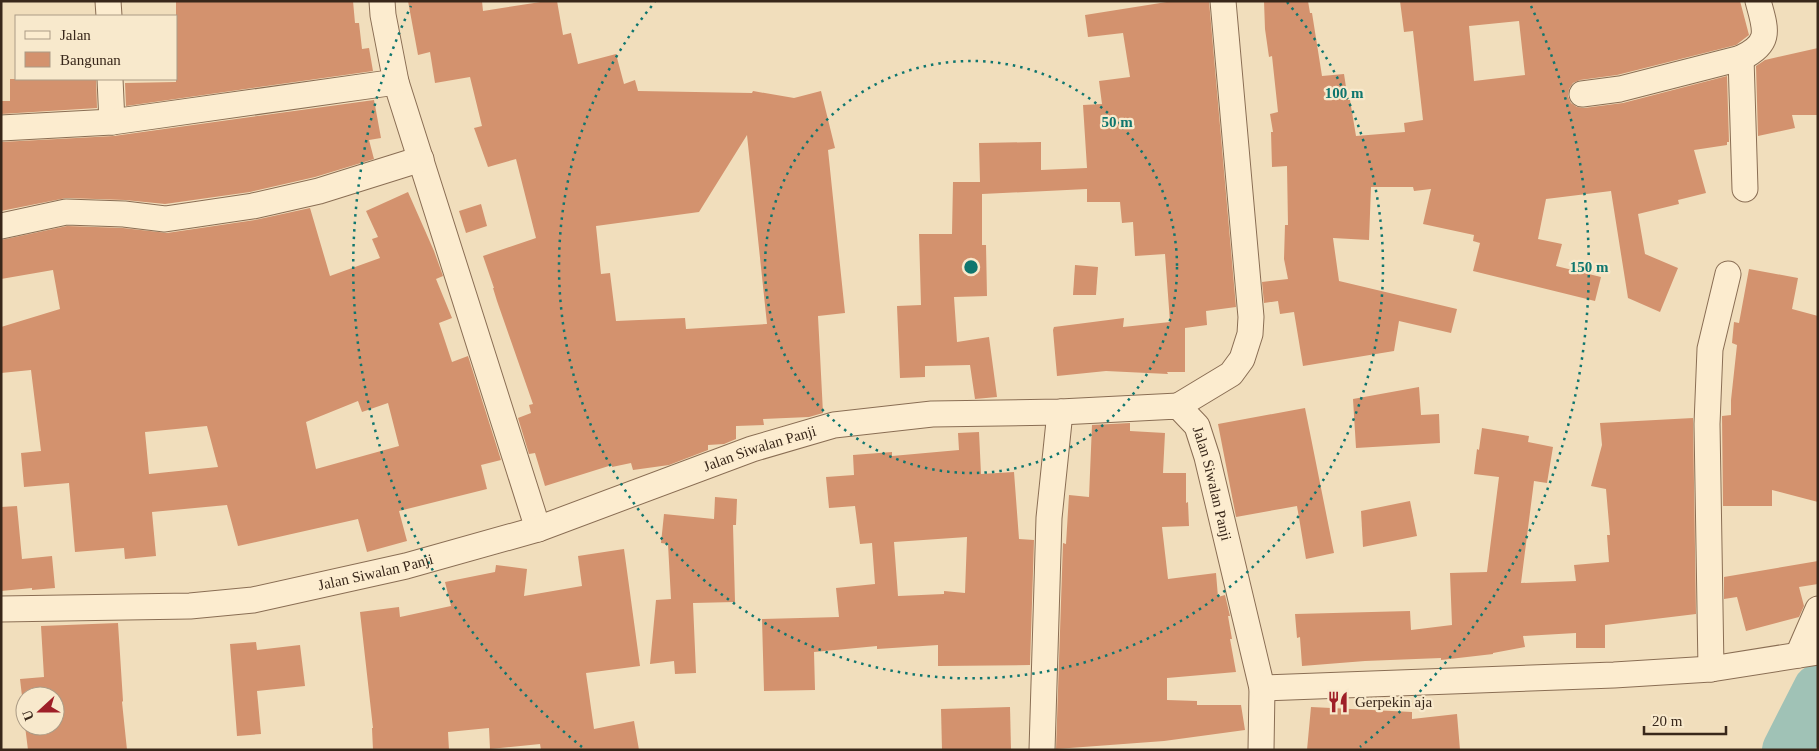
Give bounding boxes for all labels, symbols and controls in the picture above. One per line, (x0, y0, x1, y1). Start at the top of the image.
legend (15, 15, 178, 80)
text: Jalan (60, 27, 91, 43)
text: Bangunan (60, 52, 121, 68)
text: 100 m (1325, 85, 1364, 101)
text: 50 m (1101, 114, 1133, 130)
centre of rings (962, 258, 980, 276)
text: 150 m (1570, 259, 1609, 275)
street label: Jalan Siwalan Panji (701, 423, 818, 474)
street label: Jalan Siwalan Panji (1190, 424, 1235, 542)
street label: Jalan Siwalan Panji (317, 551, 435, 593)
north arrow (15, 686, 65, 736)
restaurant icon: Gerpekin aja (1325, 689, 1351, 715)
place label: Gerpekin aja (1355, 694, 1432, 710)
scale bar (1644, 704, 1726, 736)
text: U (20, 708, 37, 723)
text: 20 m (1652, 713, 1683, 729)

